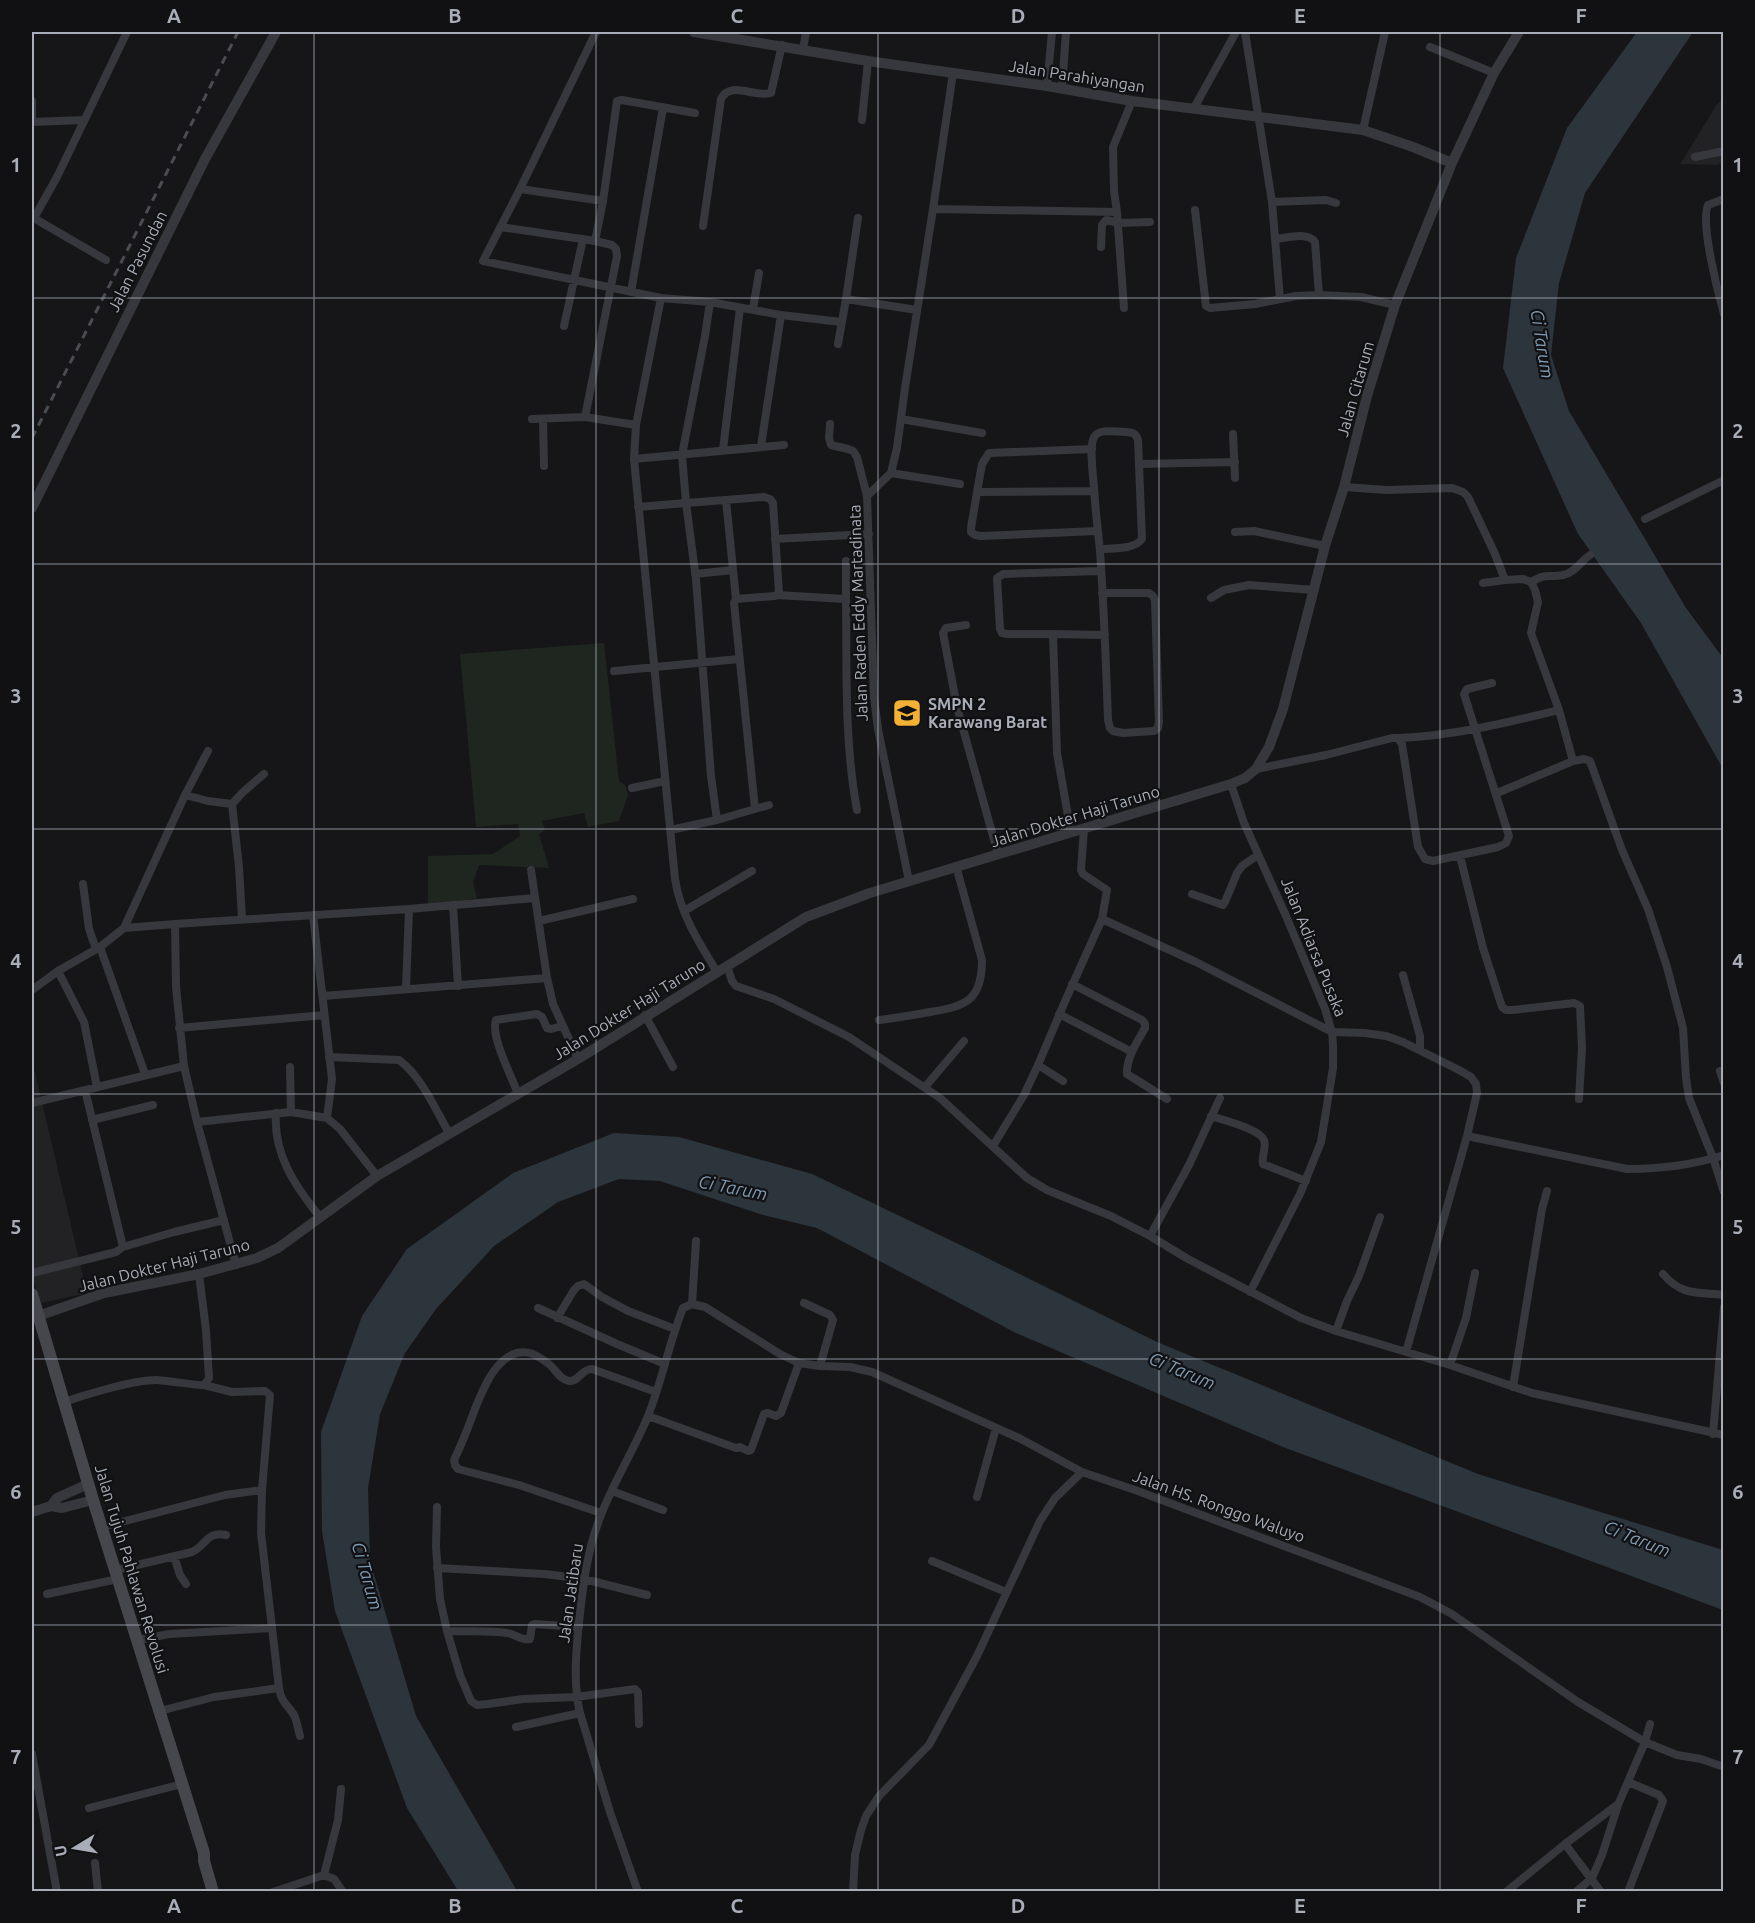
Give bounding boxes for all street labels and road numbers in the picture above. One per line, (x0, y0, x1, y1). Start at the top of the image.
street label: Jalan Parahiyangan (1008, 56, 1146, 96)
street label: Jalan Pasundan (104, 207, 170, 315)
street label: Jalan Citarum (1333, 339, 1377, 439)
street label: Jalan Raden Eddy Martadinata (845, 504, 871, 722)
street label: Jalan Dokter Haji Taruno (988, 782, 1162, 850)
street label: Jalan Adiarsa Pusaka (1278, 875, 1350, 1019)
street label: Jalan Dokter Haji Taruno (550, 955, 708, 1063)
street label: Jalan Dokter Haji Taruno (76, 1235, 252, 1295)
street label: Jalan Tujuh Pahlawan Revolusi (92, 1462, 172, 1676)
street label: Jalan HS. Ronggo Waluyo (1131, 1466, 1307, 1546)
street label: Jalan Jatibaru (554, 1542, 586, 1644)

